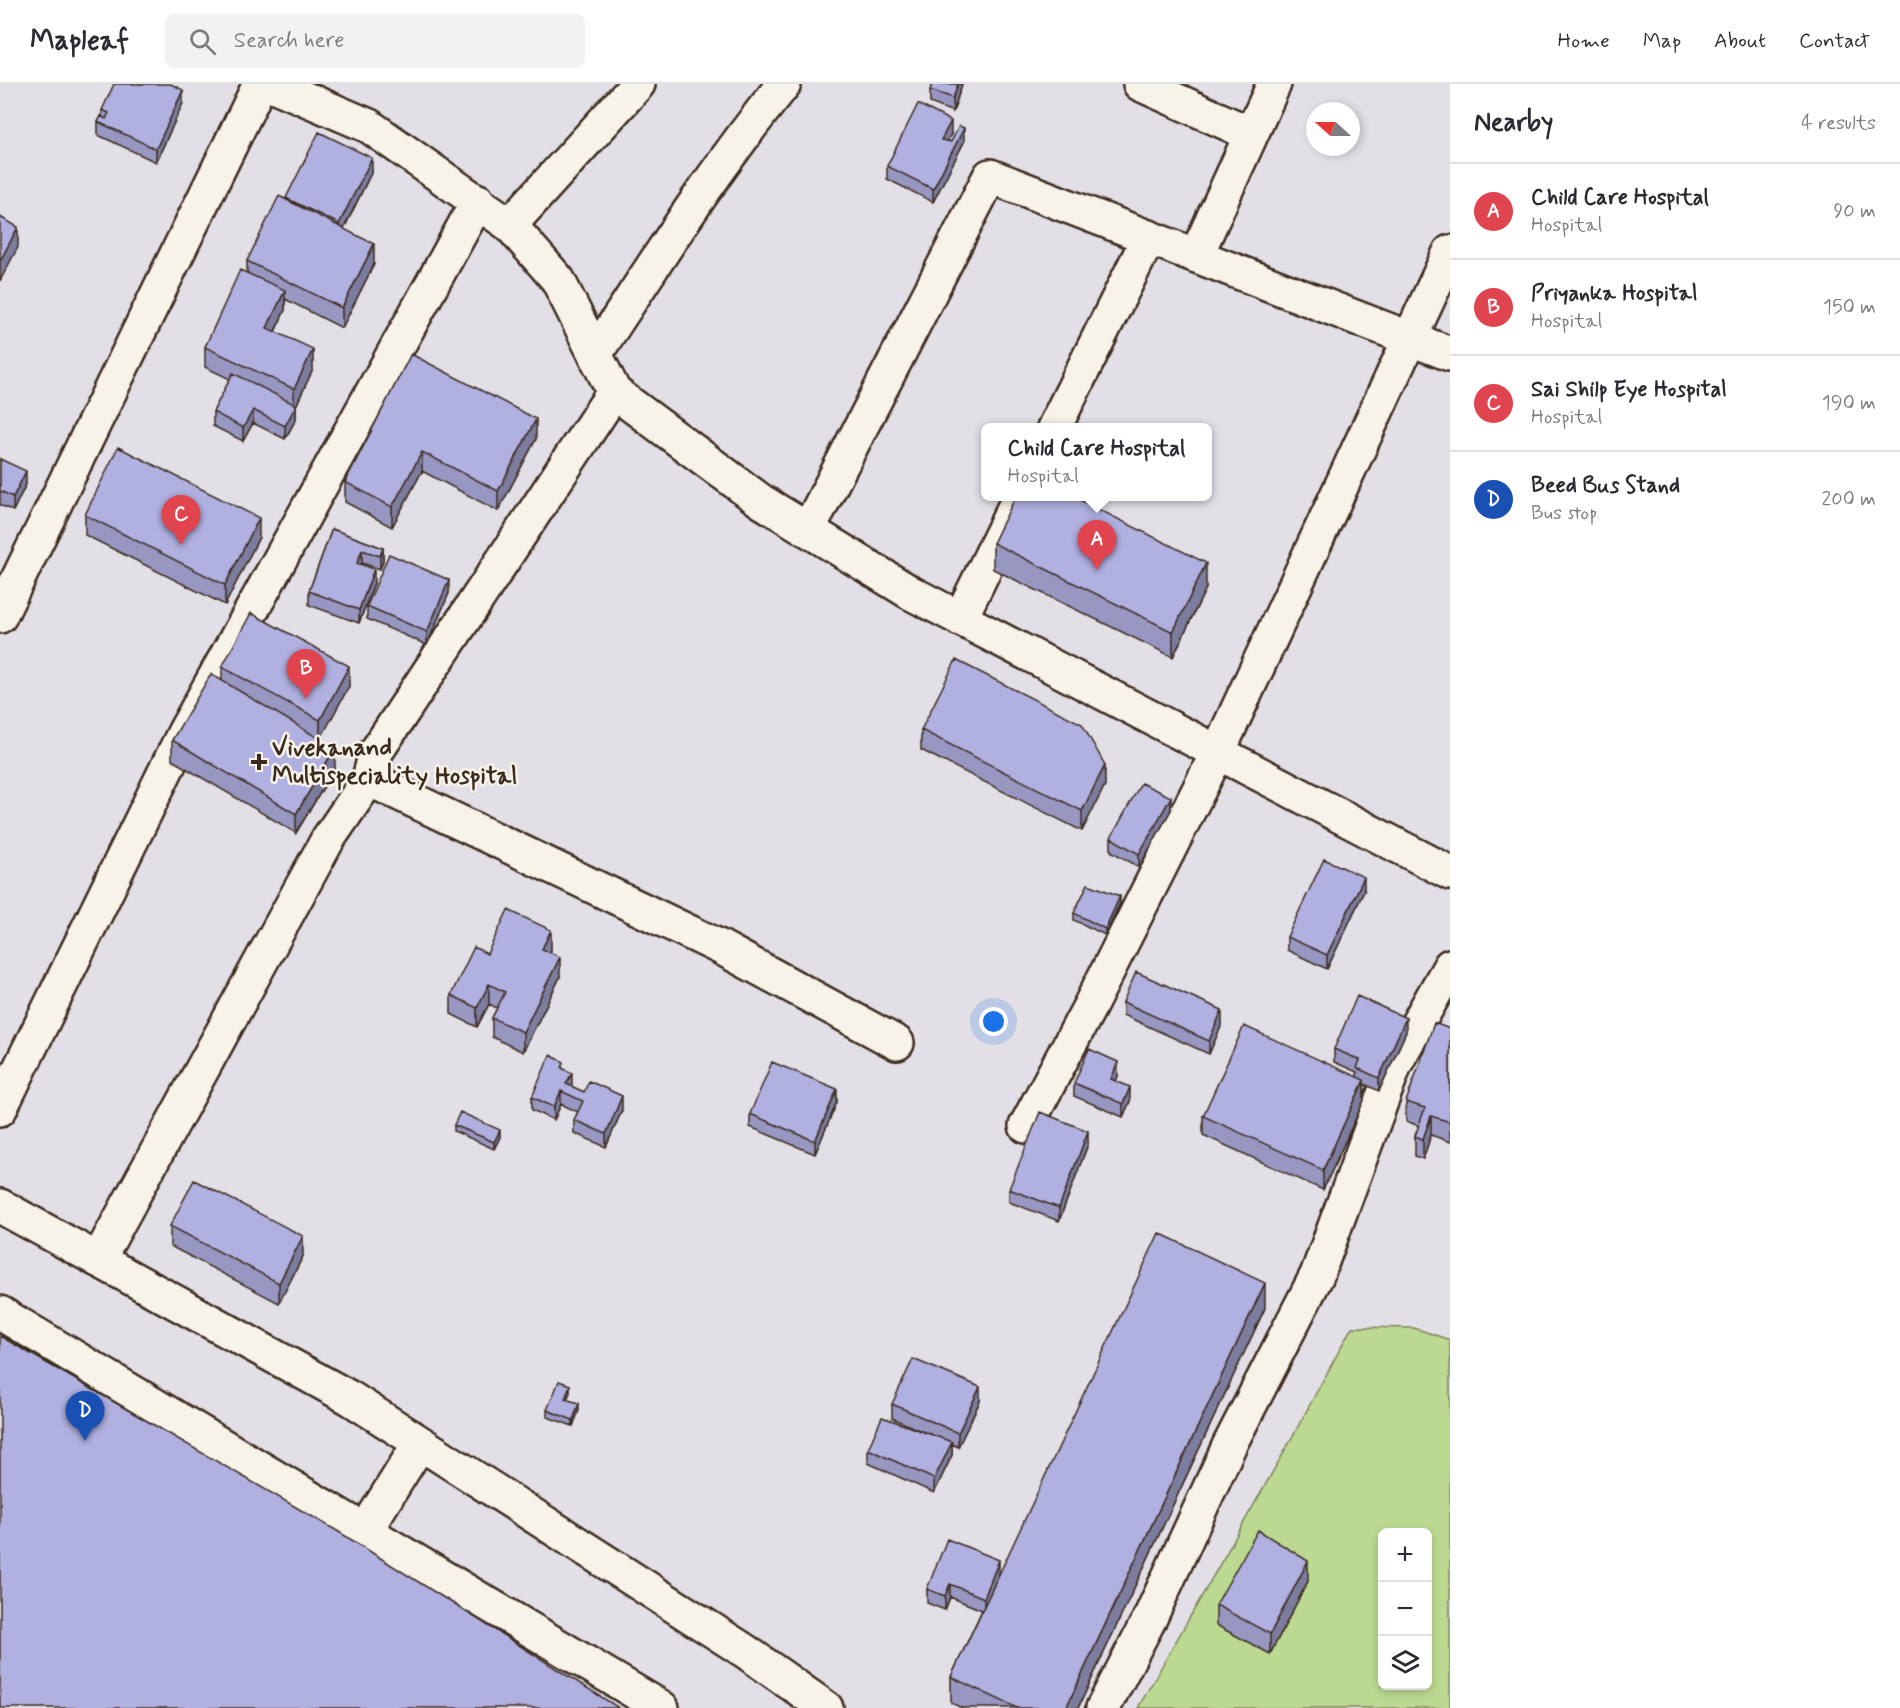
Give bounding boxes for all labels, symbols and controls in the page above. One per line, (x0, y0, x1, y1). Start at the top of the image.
search box (165, 14, 585, 68)
text: Mapleaf (30, 23, 129, 60)
icon: search (186, 25, 219, 58)
text: Search here (234, 27, 344, 55)
text: Home (1558, 27, 1610, 55)
text: Map (1643, 27, 1681, 55)
text: About (1714, 27, 1766, 55)
text: Contact (1799, 27, 1870, 55)
north arrow (1306, 102, 1360, 156)
text: Nearby (1474, 106, 1553, 140)
text: 4 results (1801, 110, 1876, 137)
text: Child Care Hospital (1531, 184, 1709, 212)
text: A (1487, 198, 1500, 225)
text: 90 m (1833, 198, 1876, 225)
text: Hospital (1531, 212, 1602, 239)
text: Priyanka Hospital (1531, 280, 1698, 308)
text: B (1487, 294, 1500, 321)
text: 150 m (1823, 294, 1876, 321)
text: Hospital (1531, 308, 1602, 335)
text: Sai Shilp Eye Hospital (1531, 376, 1727, 404)
text: C (1486, 390, 1501, 417)
text: 190 m (1822, 390, 1876, 417)
text: Hospital (1531, 404, 1602, 431)
popup (981, 423, 1212, 501)
text: Child Care Hospital (1008, 435, 1185, 463)
text: Hospital (1008, 463, 1079, 490)
text: Beed Bus Stand (1531, 472, 1680, 500)
text: D (1487, 486, 1500, 513)
text: 200 m (1821, 486, 1876, 513)
pin: C (162, 496, 201, 545)
text: Bus stop (1531, 500, 1597, 527)
pin: A (1078, 520, 1116, 570)
pin: B (286, 650, 326, 699)
place label: Vivekanand Multispeciality Hospital (272, 733, 517, 792)
marker: Vivekanand Multispeciality Hospital (250, 753, 268, 771)
your location (979, 1007, 1008, 1036)
pin: D (66, 1392, 104, 1441)
map controls (1378, 1528, 1432, 1690)
button: + (1378, 1528, 1432, 1582)
button: − (1378, 1582, 1432, 1636)
button: layers (1378, 1636, 1432, 1690)

